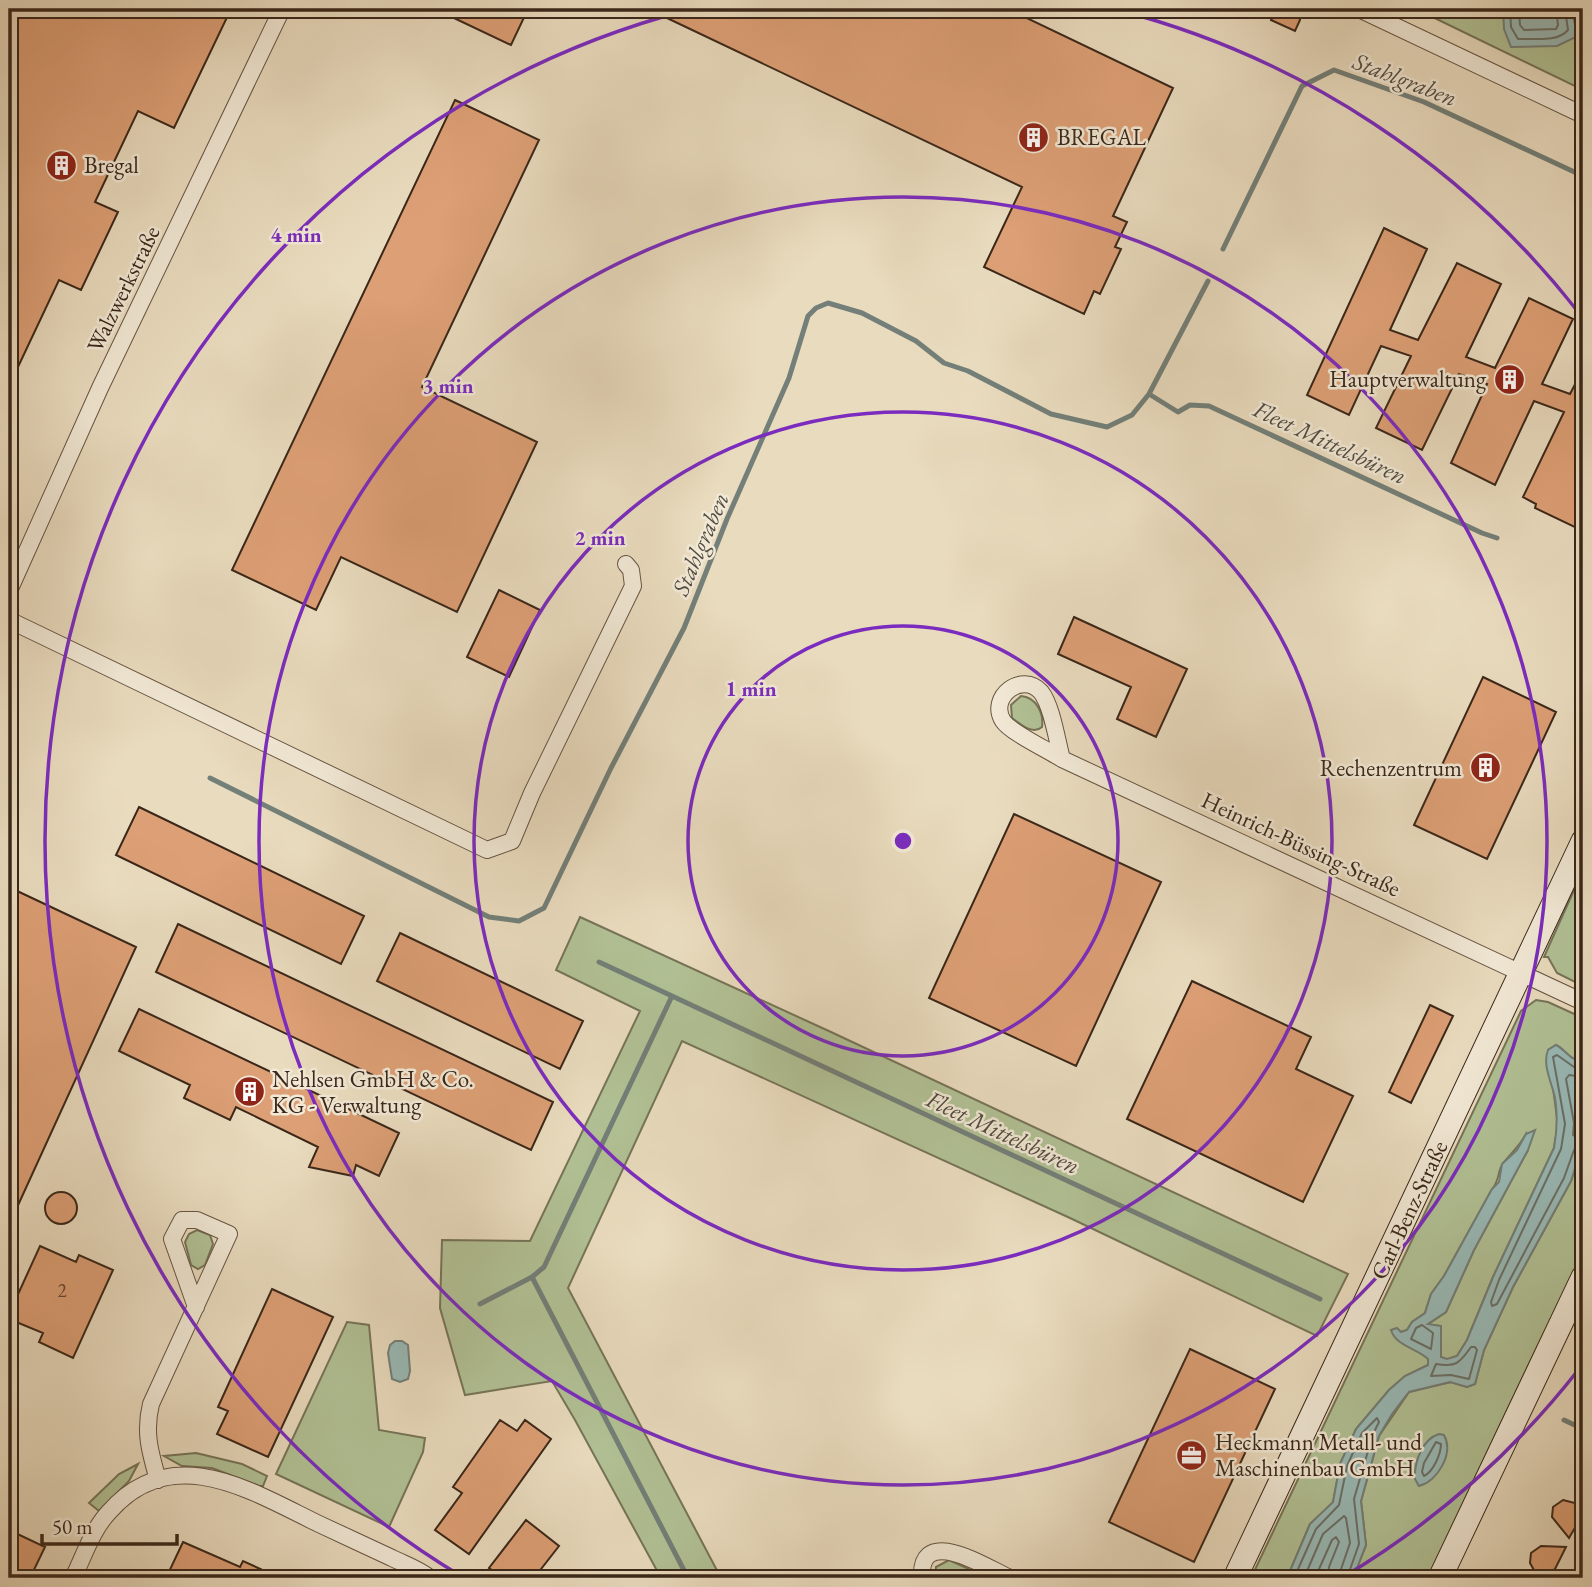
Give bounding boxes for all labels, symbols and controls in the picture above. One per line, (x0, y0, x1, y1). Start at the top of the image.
water label: Stahlgraben (1348, 45, 1461, 113)
building icon: BREGAL (1017, 120, 1051, 154)
place label: BREGAL (1057, 122, 1147, 152)
building icon: Bregal (44, 148, 78, 182)
place label: Bregal (84, 150, 139, 180)
street label: Walzwerkstraße (80, 221, 166, 357)
text: 4 min (270, 221, 322, 248)
building icon: Hauptverwaltung (1492, 362, 1526, 396)
place label: Hauptverwaltung (1329, 364, 1487, 394)
text: 3 min (422, 372, 474, 399)
water label: Fleet Mittelsbüren (1248, 393, 1411, 491)
water label: Stahlgraben (664, 488, 736, 601)
text: 2 min (574, 524, 626, 551)
text: 1 min (725, 675, 777, 702)
building icon: Rechenzentrum (1468, 751, 1502, 785)
place label: Rechenzentrum (1320, 753, 1462, 783)
street label: Heinrich-Büssing-Straße (1197, 785, 1405, 903)
centre of rings (891, 829, 915, 853)
place label: Nehlsen GmbH & Co. KG - Verwaltung (272, 1064, 474, 1120)
building icon: Nehlsen GmbH & Co. KG - Verwaltung (232, 1075, 266, 1109)
water label: Fleet Mittelsbüren (921, 1083, 1084, 1181)
street label: Carl-Benz-Straße (1364, 1136, 1454, 1284)
house number: 2 (57, 1278, 67, 1303)
place label: Heckmann Metall- und Maschinenbau GmbH (1215, 1427, 1422, 1483)
office icon: Heckmann Metall- und Maschinenbau GmbH (1175, 1438, 1209, 1472)
scale bar (42, 1503, 177, 1547)
text: 50 m (52, 1513, 93, 1540)

